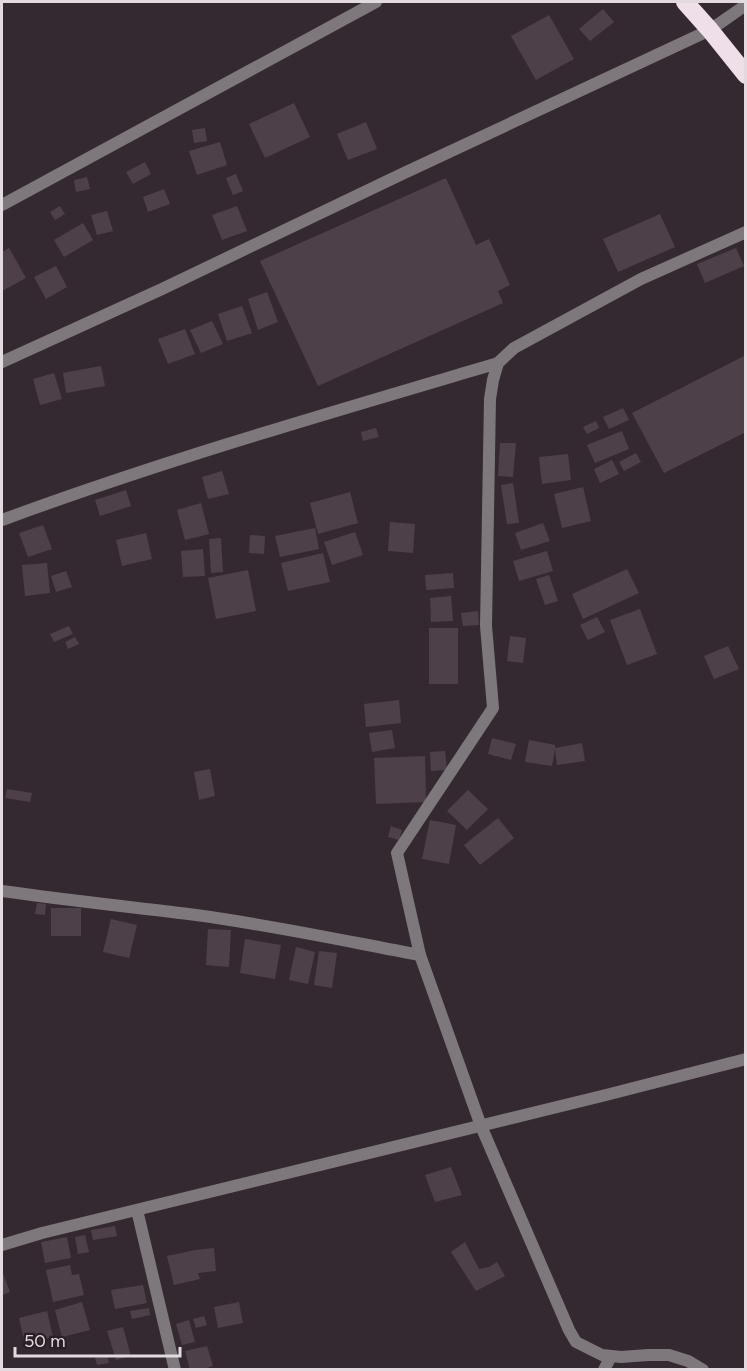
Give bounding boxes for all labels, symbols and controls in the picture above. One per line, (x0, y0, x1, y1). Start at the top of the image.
scale bar (15, 1320, 180, 1358)
text: 50 m (24, 1330, 66, 1352)

